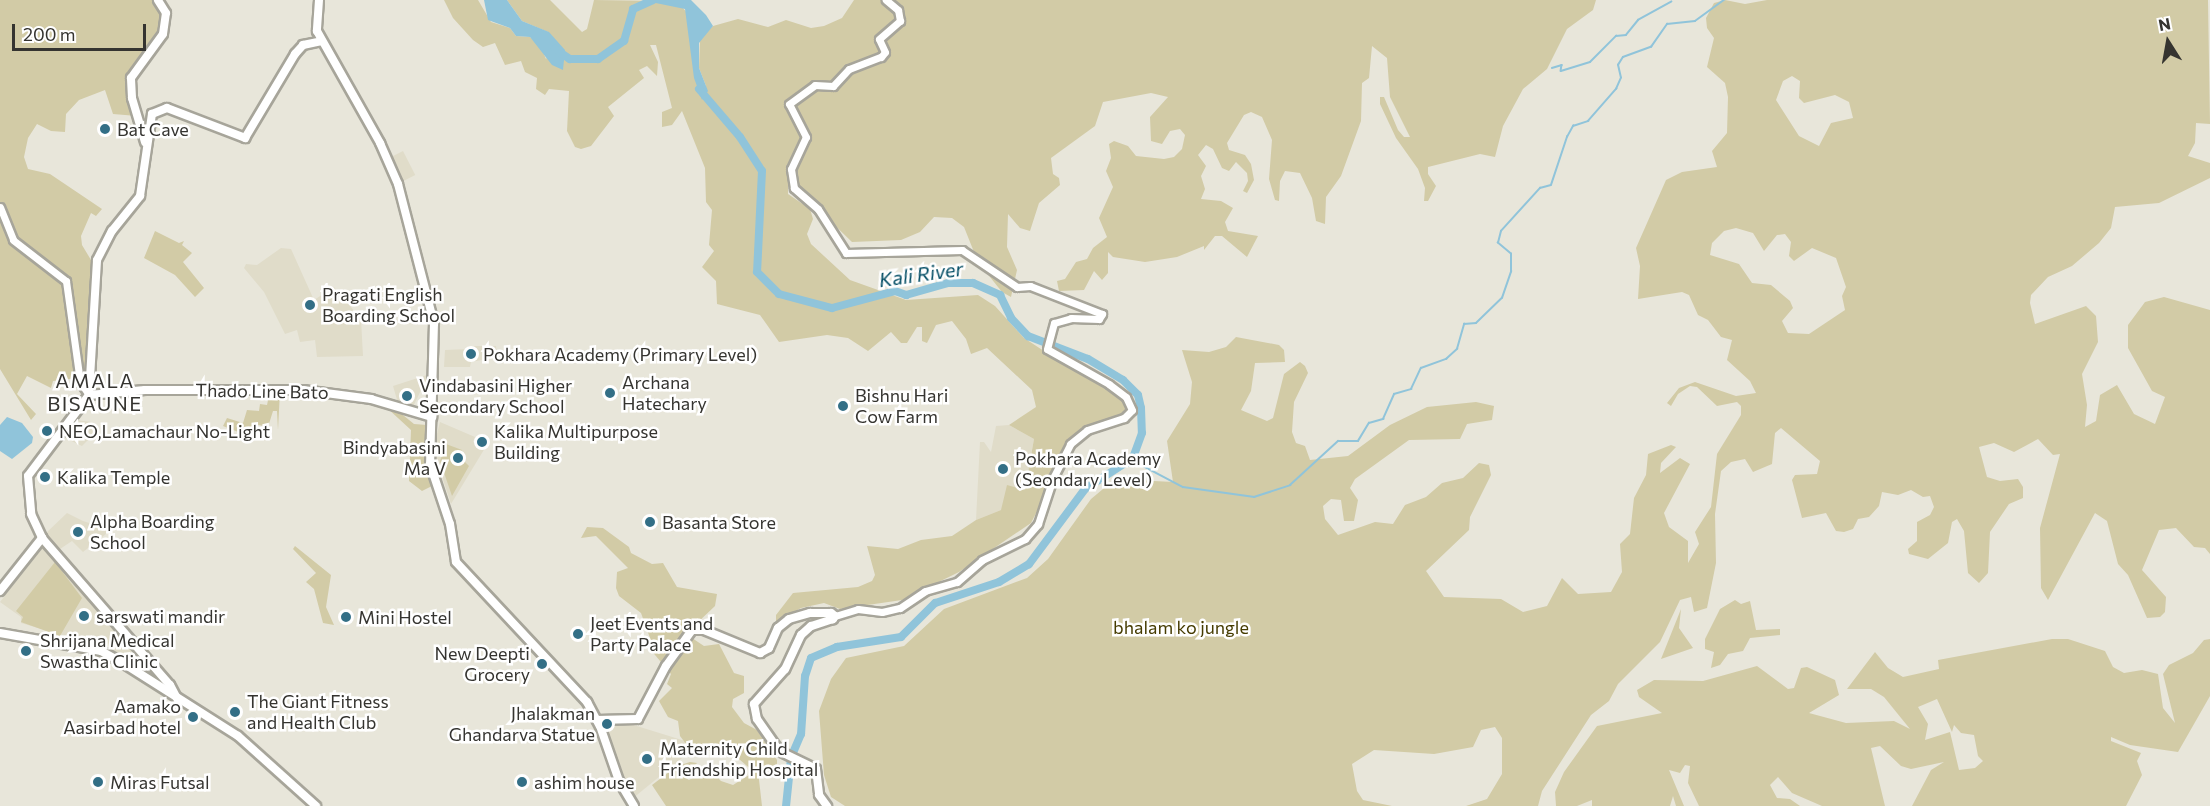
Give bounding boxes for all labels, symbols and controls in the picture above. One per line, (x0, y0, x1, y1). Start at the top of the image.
scale bar (15, 12, 148, 50)
north arrow (2138, 12, 2198, 72)
text: N (2157, 13, 2172, 34)
text: 200 m (23, 23, 76, 45)
place label: Bat Cave (117, 118, 189, 140)
marker: Bat Cave (98, 122, 112, 136)
water label: Kali River (877, 256, 965, 292)
place label: Pragati English Boarding School (322, 284, 455, 326)
marker: Pragati English Boarding School (303, 298, 317, 312)
place label: Pokhara Academy (Primary Level) (483, 343, 757, 365)
marker: Pokhara Academy (Primary Level) (464, 347, 478, 361)
district label: AMALA BISAUNE (47, 368, 143, 415)
place label: Archana Hatechary (622, 372, 707, 415)
place label: Vindabasini Higher Secondary School (419, 375, 572, 418)
street label: Thado Line Bato (195, 379, 329, 403)
place label: Bishnu Hari Cow Farm (855, 385, 948, 428)
marker: Archana Hatechary (603, 386, 617, 400)
marker: Vindabasini Higher Secondary School (400, 389, 414, 403)
marker: Bishnu Hari Cow Farm (836, 399, 850, 413)
place label: NEO,Lamachaur No-Light (59, 420, 270, 442)
place label: Kalika Multipurpose Building (494, 421, 658, 464)
marker: NEO,Lamachaur No-Light (40, 424, 54, 438)
marker: Kalika Multipurpose Building (475, 435, 489, 449)
place label: Bindyabasini Ma V (343, 437, 446, 480)
place label: Pokhara Academy (Seondary Level) (1015, 448, 1161, 490)
marker: Bindyabasini Ma V (451, 451, 465, 465)
marker: Pokhara Academy (Seondary Level) (996, 462, 1010, 476)
place label: Kalika Temple (57, 466, 170, 488)
marker: Kalika Temple (38, 470, 52, 484)
place label: Alpha Boarding School (90, 511, 215, 554)
place label: Basanta Store (662, 511, 776, 533)
marker: Basanta Store (643, 515, 657, 529)
marker: Alpha Boarding School (71, 525, 85, 539)
place label: sarswati mandir (96, 605, 225, 627)
place label: Mini Hostel (358, 606, 452, 628)
marker: sarswati mandir (77, 609, 91, 623)
marker: Mini Hostel (339, 610, 353, 624)
place label: Jeet Events and Party Palace (590, 613, 713, 656)
park label: bhalam ko jungle (1113, 616, 1249, 638)
marker: Jeet Events and Party Palace (571, 627, 585, 641)
place label: Shrijana Medical Swastha Clinic (40, 630, 174, 672)
marker: Shrijana Medical Swastha Clinic (17, 642, 35, 660)
place label: New Deepti Grocery (435, 643, 530, 686)
marker: New Deepti Grocery (535, 657, 549, 671)
place label: The Giant Fitness and Health Club (247, 691, 389, 734)
place label: Aamako Aasirbad hotel (63, 696, 181, 738)
place label: Jhalakman Ghandarva Statue (449, 703, 595, 746)
marker: The Giant Fitness and Health Club (228, 705, 242, 719)
marker: Aamako Aasirbad hotel (186, 710, 200, 724)
marker: Jhalakman Ghandarva Statue (600, 717, 614, 731)
place label: Maternity Child Friendship Hospital (660, 738, 818, 780)
marker: Maternity Child Friendship Hospital (638, 750, 656, 768)
place label: Miras Futsal (110, 771, 210, 793)
place label: ashim house (534, 771, 635, 793)
marker: Miras Futsal (91, 775, 105, 789)
marker: ashim house (515, 775, 529, 789)

